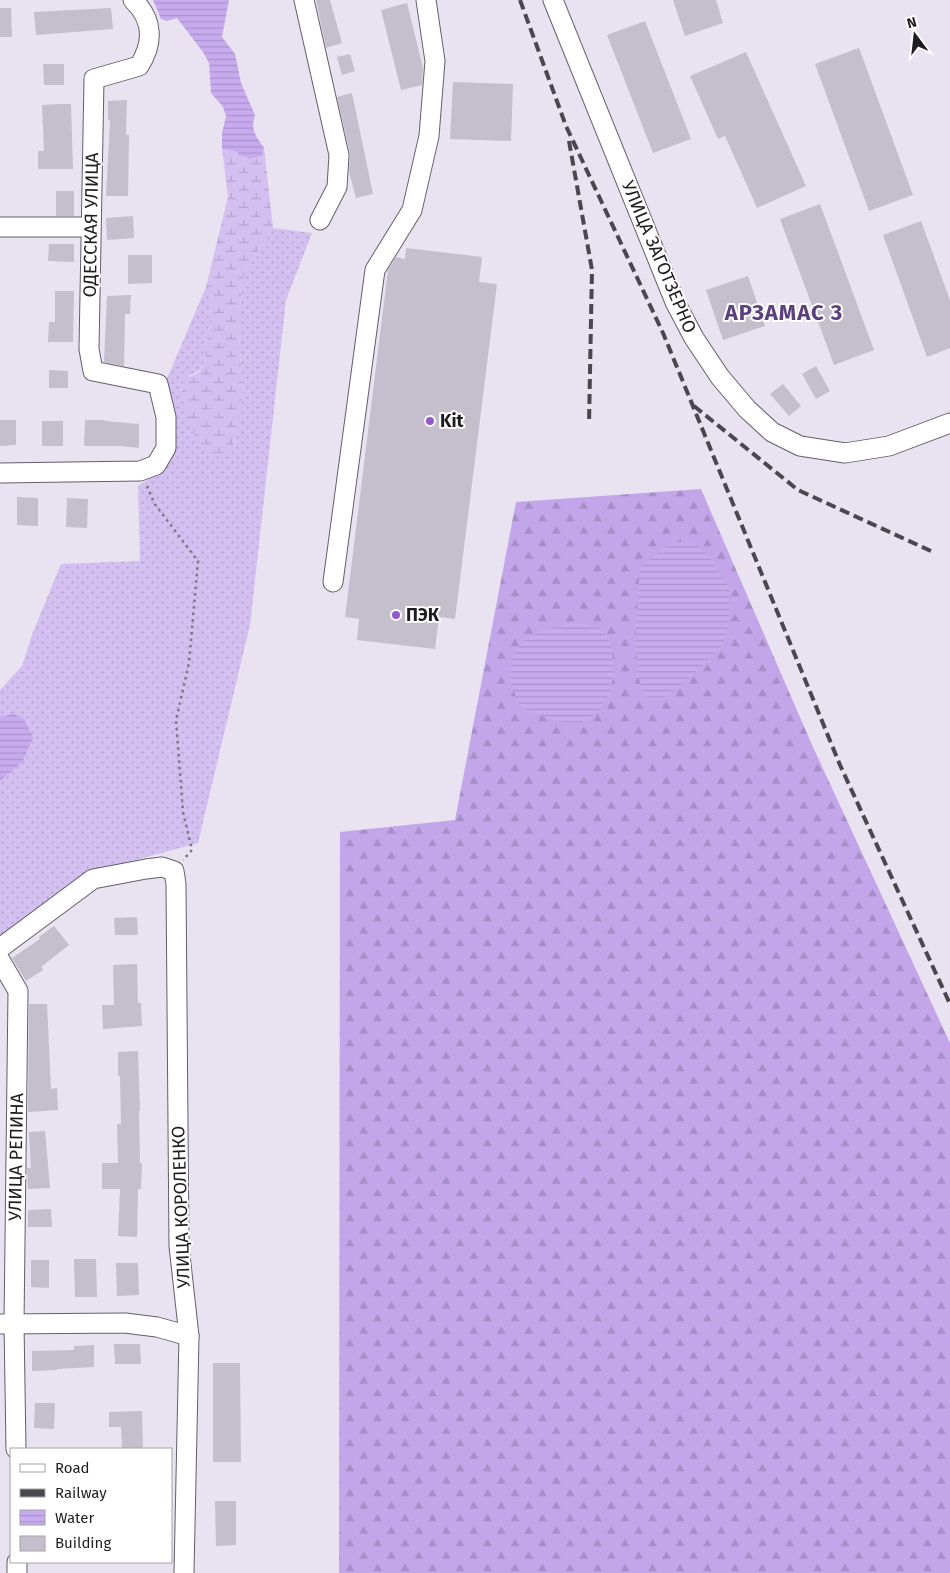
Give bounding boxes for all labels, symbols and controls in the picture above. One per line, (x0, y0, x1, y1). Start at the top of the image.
north arrow (890, 10, 940, 60)
text: N (905, 14, 918, 32)
street label: ОДЕССКАЯ УЛИЦА (79, 152, 103, 298)
street label: УЛИЦА ЗАГОТЗЕРНО (617, 177, 701, 337)
district label: АРЗАМАС 3 (724, 299, 843, 326)
place label: Kit (440, 410, 464, 432)
marker: Kit (424, 415, 436, 427)
place label: ПЭК (406, 604, 440, 626)
marker: ПЭК (390, 609, 402, 621)
street label: УЛИЦА РЕПИНА (4, 1092, 28, 1221)
street label: УЛИЦА КОРОЛЕНКО (167, 1125, 195, 1289)
legend (10, 1448, 172, 1563)
text: Road (55, 1459, 90, 1477)
text: Railway (55, 1484, 107, 1502)
text: Water (55, 1509, 94, 1527)
text: Building (55, 1534, 111, 1552)

